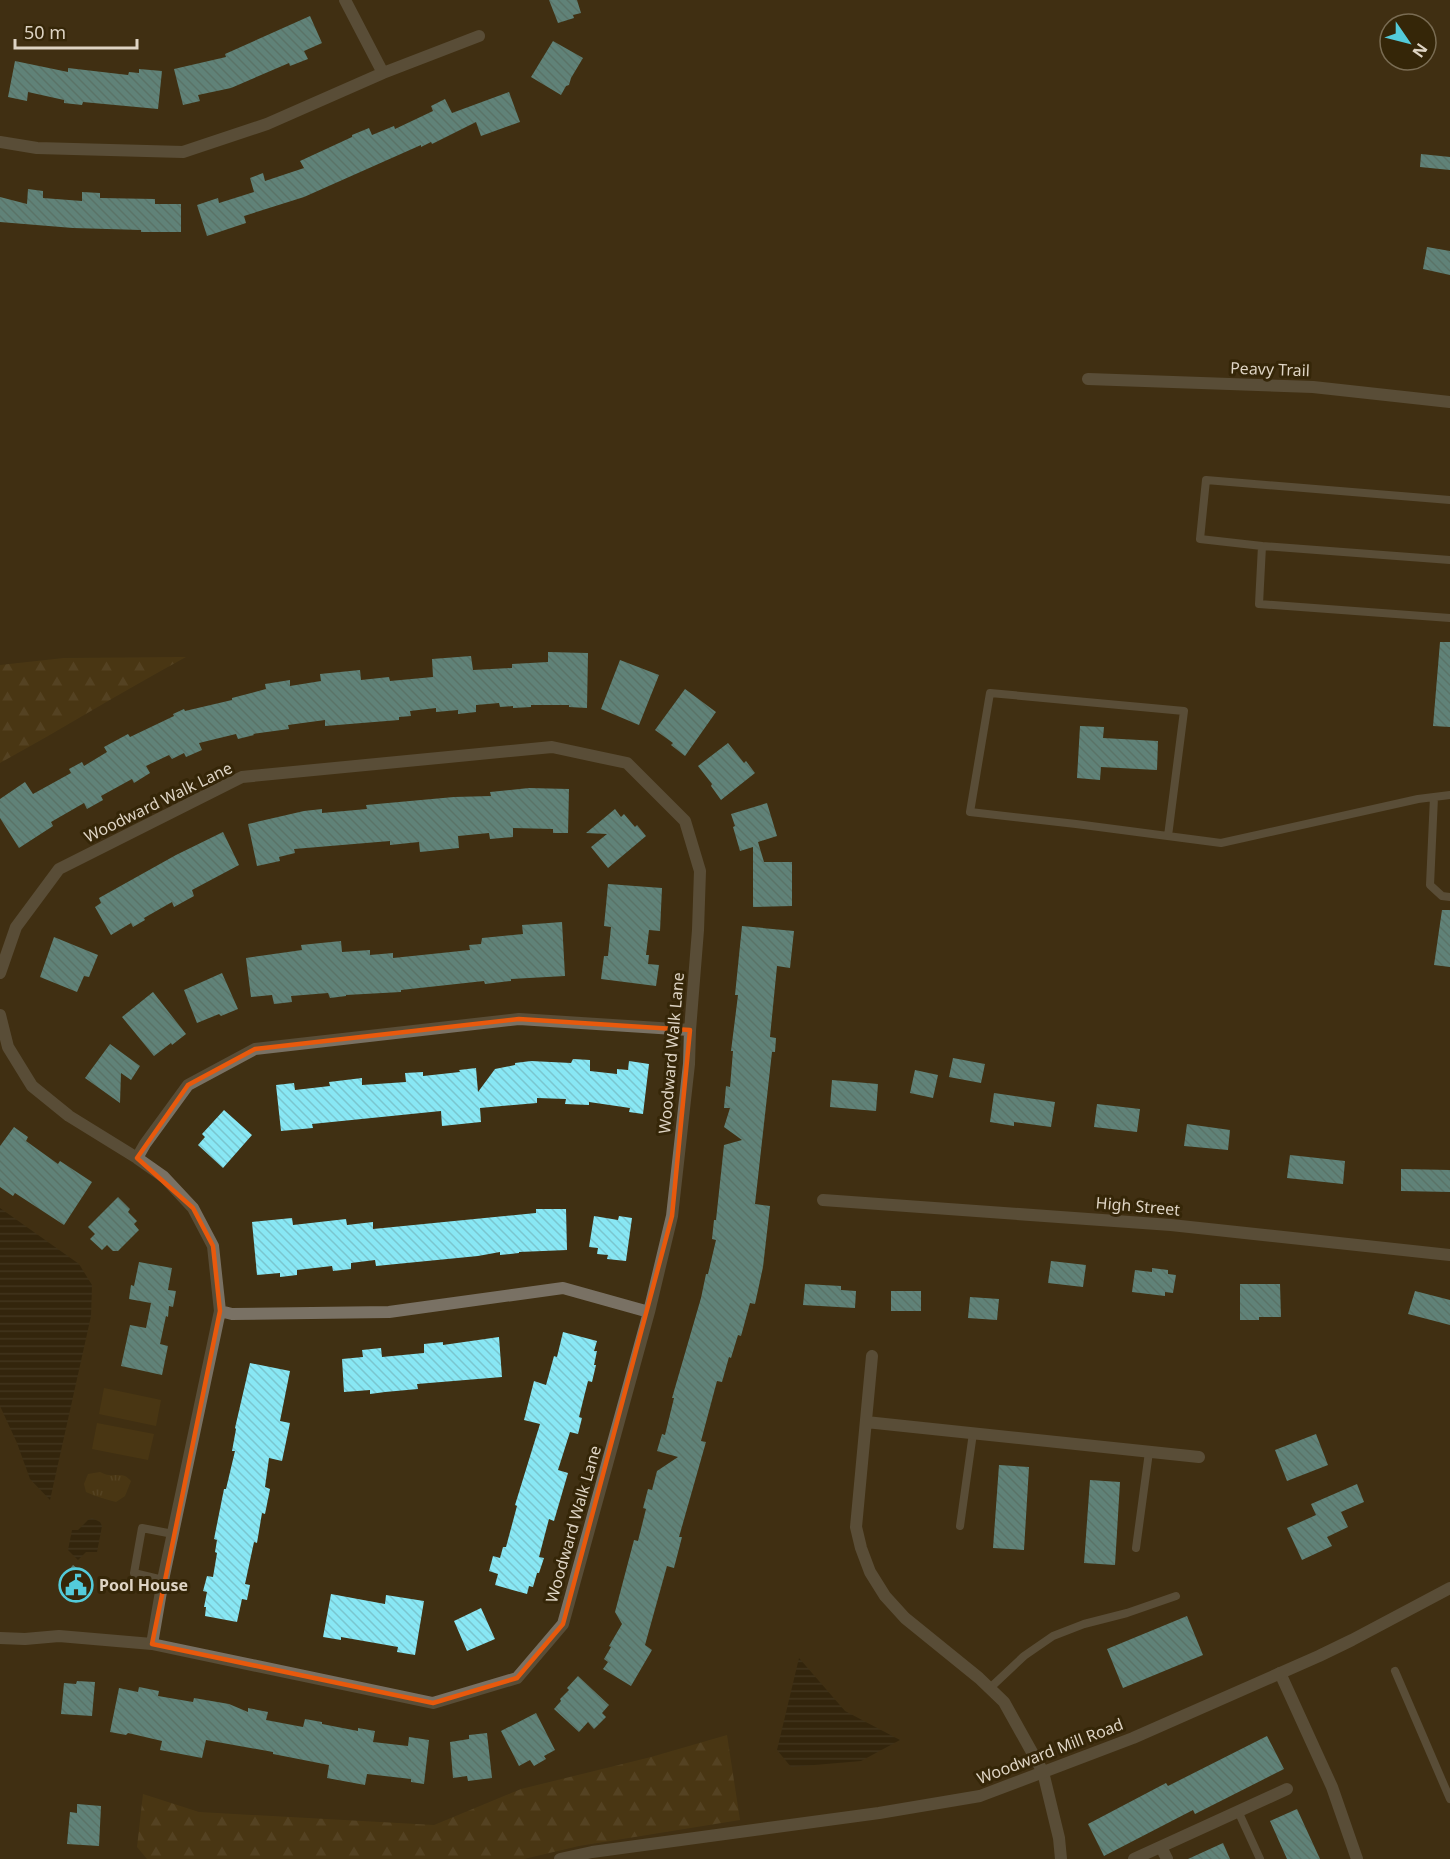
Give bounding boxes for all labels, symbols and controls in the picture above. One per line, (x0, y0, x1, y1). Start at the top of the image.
scale bar (15, 12, 136, 50)
north arrow (1378, 12, 1438, 72)
text: 50 m (24, 20, 66, 44)
text: N (1408, 39, 1433, 62)
street label: Peavy Trail (1230, 357, 1310, 381)
street label: Woodward Walk Lane (80, 757, 236, 847)
street label: Woodward Walk Lane (653, 971, 689, 1135)
street label: High Street (1095, 1191, 1181, 1221)
street label: Woodward Walk Lane (540, 1443, 606, 1605)
public building icon: Pool House (58, 1567, 94, 1603)
place label: Pool House (99, 1574, 188, 1596)
street label: Woodward Mill Road (974, 1713, 1126, 1789)

